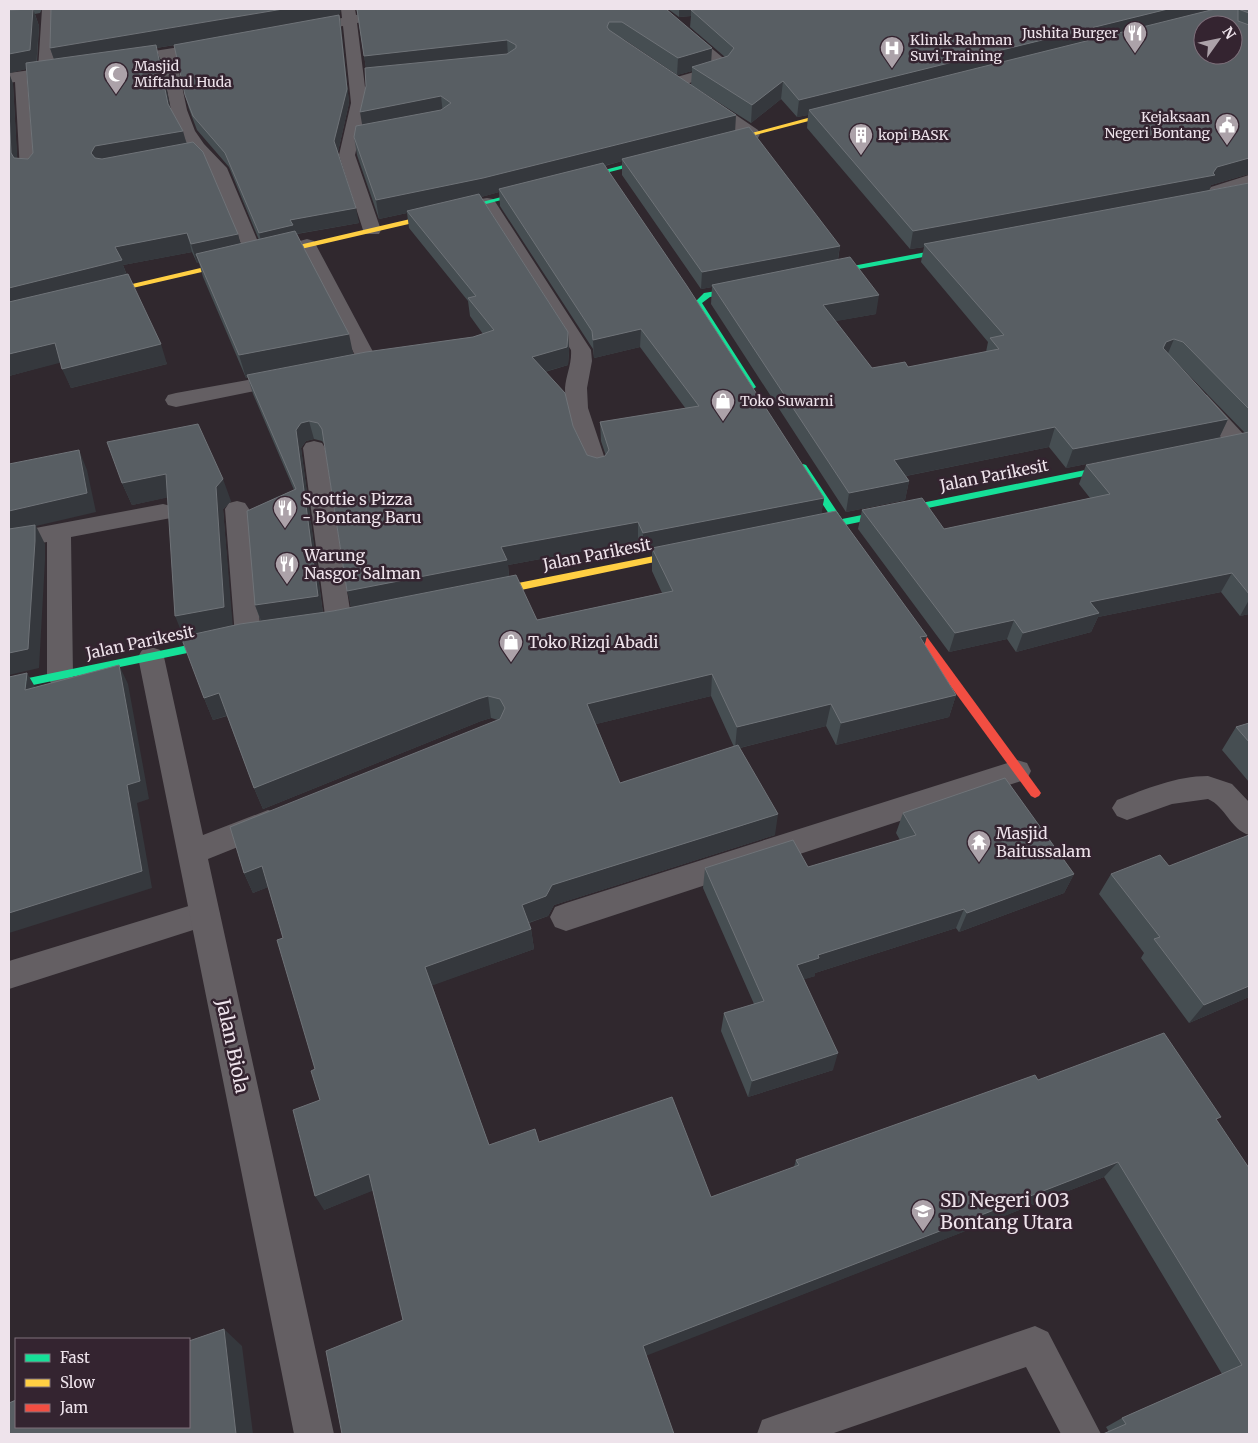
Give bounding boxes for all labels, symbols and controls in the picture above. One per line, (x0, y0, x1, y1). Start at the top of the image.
north arrow (1193, 15, 1243, 65)
restaurant icon: Jushita Burger (1122, 20, 1148, 54)
text: N (1218, 23, 1239, 42)
place label: Jushita Burger (1021, 24, 1118, 42)
place label: Klinik Rahman Suvi Training (910, 31, 1012, 65)
hospital icon: Klinik Rahman Suvi Training (879, 35, 905, 69)
place label: Masjid Miftahul Huda (134, 57, 232, 91)
mosque icon: Masjid Miftahul Huda (103, 61, 129, 95)
place label: Kejaksaan Negeri Bontang (1105, 108, 1211, 142)
public building icon: Kejaksaan Negeri Bontang (1214, 112, 1240, 146)
building icon: kopi BASK (848, 122, 874, 156)
place label: kopi BASK (878, 126, 949, 144)
shop icon: Toko Suwarni (710, 388, 736, 422)
place label: Toko Suwarni (740, 392, 834, 410)
street label: Jalan Parikesit (937, 455, 1051, 496)
place label: Scottie s Pizza - Bontang Baru (302, 489, 422, 527)
restaurant icon: Scottie s Pizza - Bontang Baru (272, 495, 298, 529)
street label: Jalan Parikesit (540, 534, 654, 575)
place label: Warung Nasgor Salman (303, 545, 421, 583)
restaurant icon: Warung Nasgor Salman (274, 551, 300, 585)
street label: Jalan Parikesit (83, 621, 197, 663)
shop icon: Toko Rizqi Abadi (498, 629, 524, 663)
place label: Toko Rizqi Abadi (528, 632, 658, 652)
place label: Masjid Baitussalam (996, 823, 1091, 861)
temple icon: Masjid Baitussalam (966, 829, 992, 863)
street label: Jalan Biola (211, 996, 255, 1095)
place label: SD Negeri 003 Bontang Utara (940, 1188, 1073, 1234)
school or university icon: SD Negeri 003 Bontang Utara (910, 1198, 936, 1232)
legend (15, 1338, 190, 1428)
text: Fast (60, 1348, 90, 1367)
text: Slow (60, 1373, 95, 1392)
text: Jam (59, 1398, 88, 1417)

